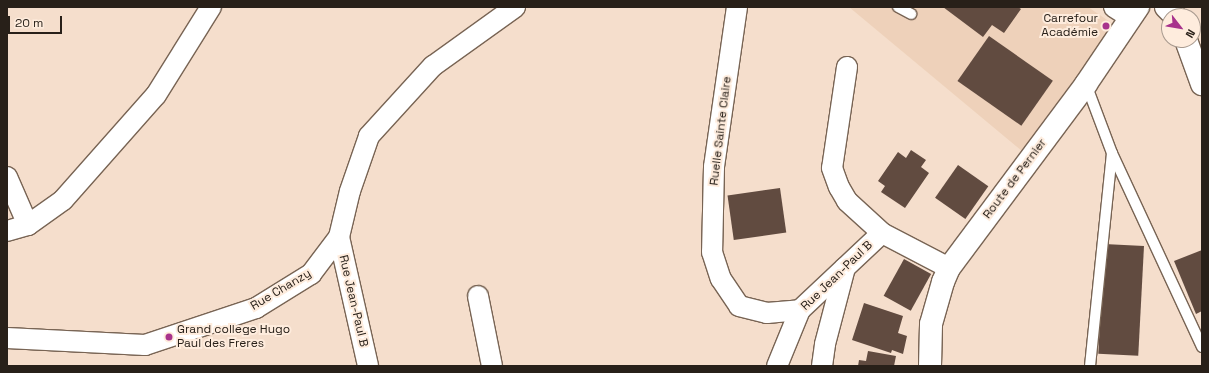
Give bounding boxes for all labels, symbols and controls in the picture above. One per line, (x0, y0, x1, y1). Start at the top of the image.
scale bar (10, 8, 64, 34)
north arrow (1161, 8, 1201, 48)
place label: Carrefour Académie (1041, 12, 1098, 40)
text: 20 m (15, 15, 43, 31)
marker: Carrefour Académie (1101, 21, 1111, 31)
text: N (1183, 27, 1198, 40)
street label: Ruelle Sainte Claire (707, 76, 735, 186)
street label: Route de Pernier (980, 136, 1050, 222)
street label: Rue Jean-Paul B (798, 238, 876, 314)
street label: Rue Jean-Paul B (335, 254, 371, 348)
street label: Rue Chanzy (248, 266, 314, 314)
place label: Grand college Hugo Paul des Freres (177, 323, 290, 351)
marker: Grand college Hugo Paul des Freres (164, 332, 174, 342)

